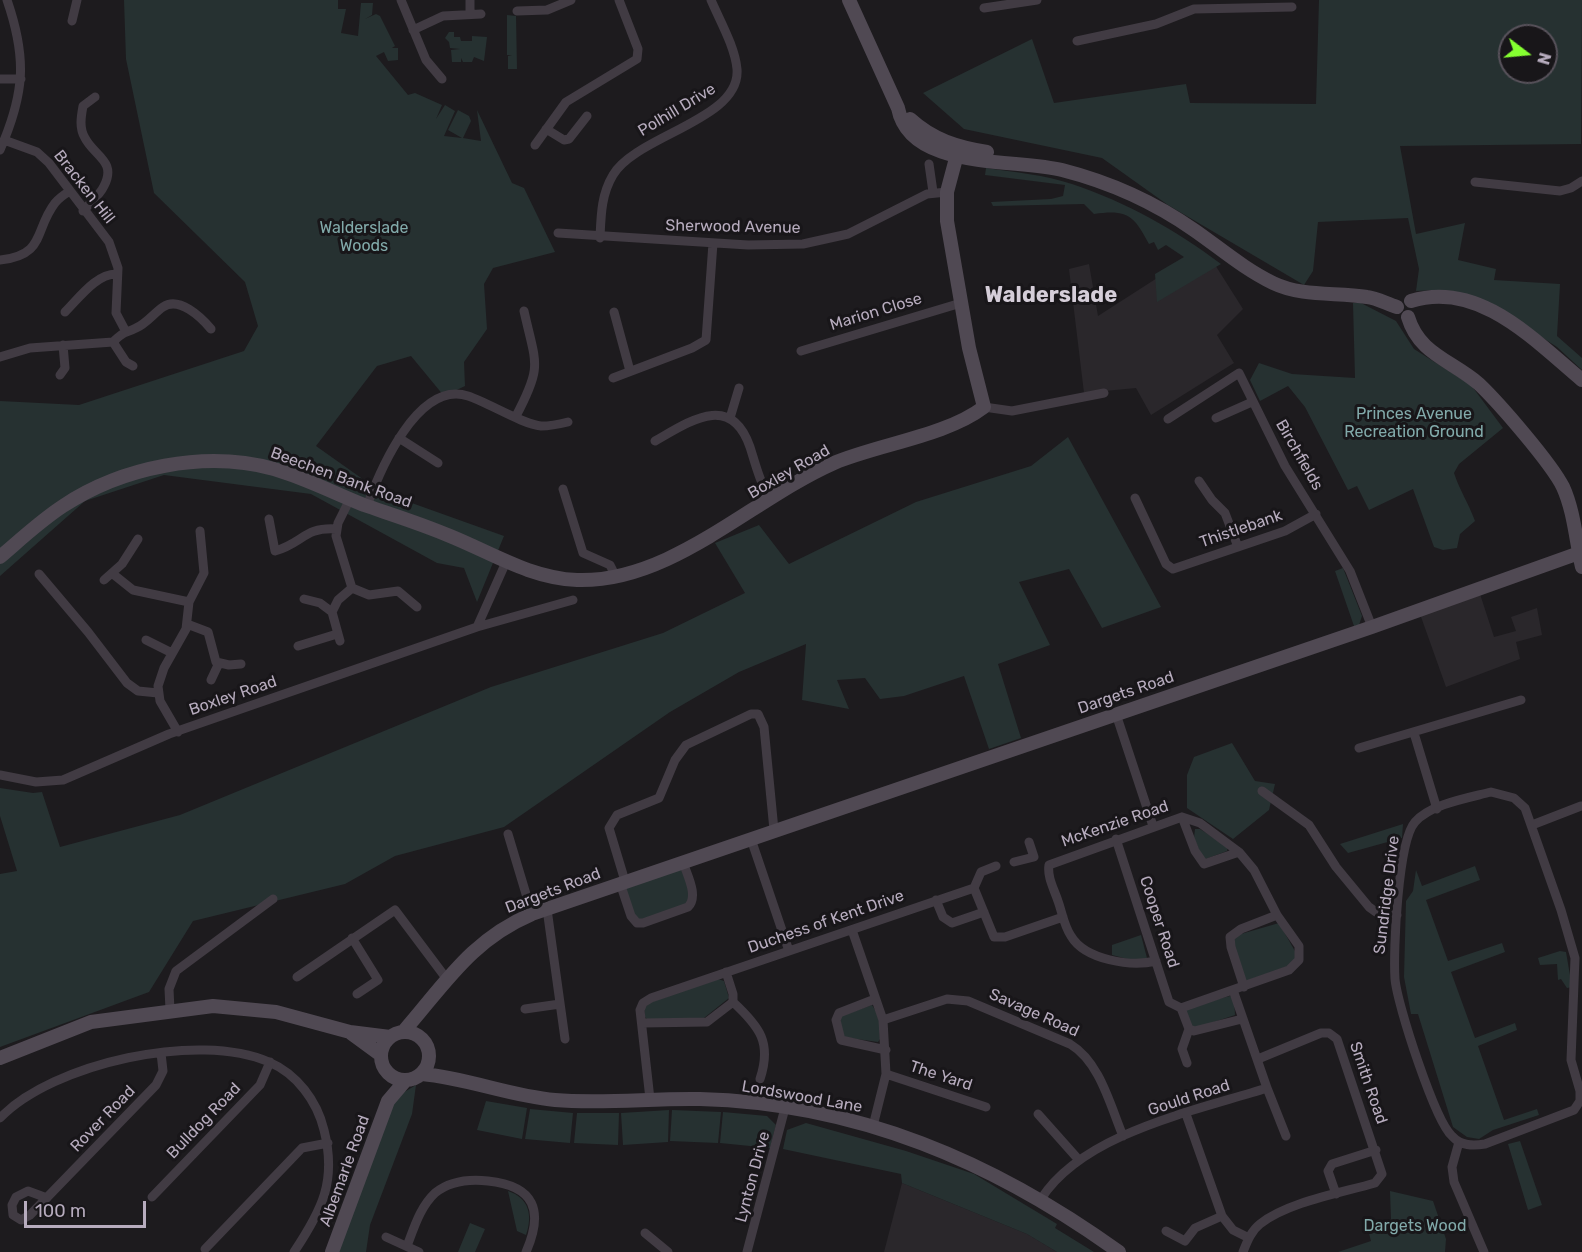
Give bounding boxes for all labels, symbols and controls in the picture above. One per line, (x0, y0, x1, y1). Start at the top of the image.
north arrow (1498, 24, 1558, 84)
text: N (1533, 50, 1555, 67)
street label: Polhill Drive (635, 79, 719, 141)
street label: Bracken Hill (49, 146, 119, 228)
street label: Sherwood Avenue (665, 216, 801, 238)
park label: Walderslade Woods (319, 218, 409, 256)
district label: Walderslade (985, 283, 1117, 309)
street label: Marion Close (828, 289, 924, 335)
park label: Princes Avenue Recreation Ground (1344, 404, 1484, 442)
street label: Birchfields (1271, 416, 1327, 494)
street label: Boxley Road (745, 441, 833, 503)
street label: Beechen Bank Road (268, 443, 414, 513)
street label: Thistlebank (1197, 506, 1285, 552)
street label: Dargets Road (1075, 668, 1177, 718)
street label: Boxley Road (187, 672, 279, 720)
street label: McKenzie Road (1059, 797, 1171, 851)
street label: Sundridge Drive (1370, 835, 1404, 955)
street label: Dargets Road (503, 864, 603, 918)
street label: Cooper Road (1135, 874, 1183, 970)
street label: Duchess of Kent Drive (745, 886, 907, 958)
street label: Savage Road (986, 985, 1082, 1041)
street label: Smith Road (1345, 1039, 1391, 1127)
street label: The Yard (907, 1057, 975, 1095)
street label: Gould Road (1146, 1076, 1232, 1120)
street label: Lordswood Lane (740, 1077, 864, 1117)
street label: Bulldog Road (163, 1079, 245, 1163)
street label: Rover Road (67, 1082, 139, 1156)
street label: Albemarle Road (316, 1113, 374, 1229)
street label: Lynton Drive (732, 1129, 774, 1225)
scale bar (27, 1189, 148, 1227)
text: 100 m (35, 1200, 86, 1222)
park label: Dargets Wood (1364, 1216, 1466, 1236)

